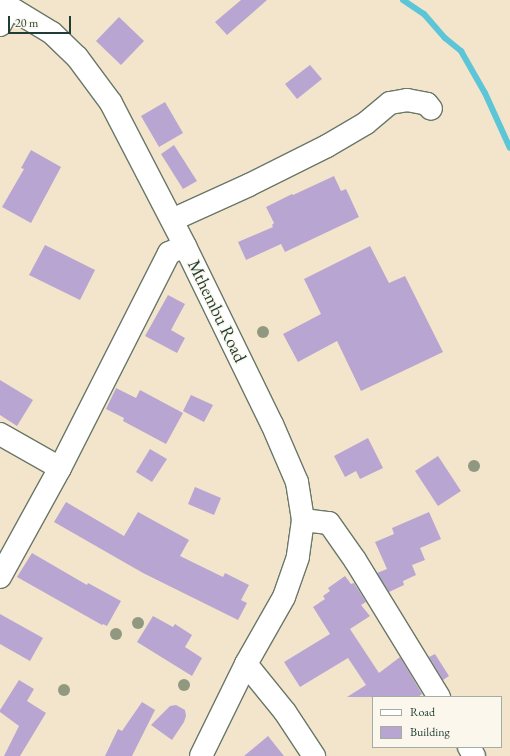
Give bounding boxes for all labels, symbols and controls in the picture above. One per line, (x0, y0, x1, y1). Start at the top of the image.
scale bar (10, 8, 73, 34)
text: 20 m (15, 15, 38, 31)
street label: Mthembu Road (183, 256, 251, 366)
legend (372, 696, 502, 748)
text: Road (410, 704, 435, 720)
text: Building (410, 724, 450, 740)

